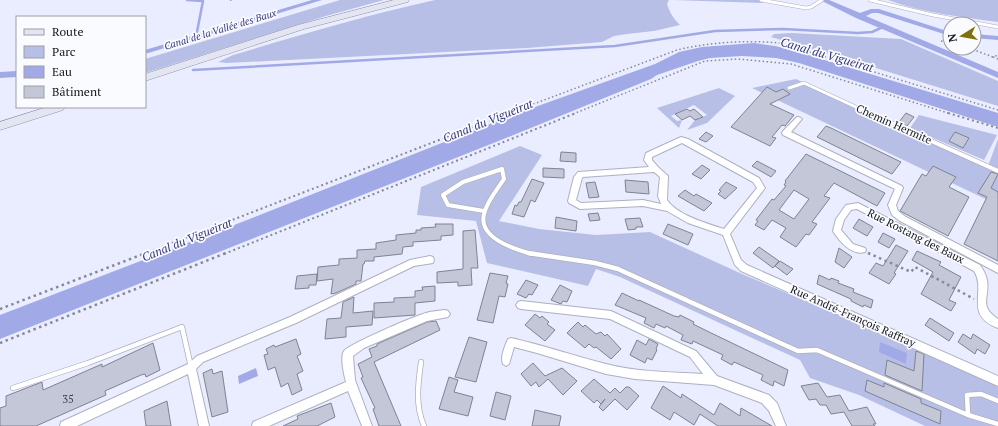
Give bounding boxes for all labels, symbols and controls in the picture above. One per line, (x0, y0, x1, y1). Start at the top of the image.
water label: Canal de la Vallée des Baux (162, 6, 278, 53)
legend (16, 16, 146, 108)
north arrow (942, 16, 982, 56)
text: Route (52, 24, 83, 39)
text: N (944, 32, 960, 43)
water label: Canal du Vigueirat (779, 34, 876, 75)
text: Parc (52, 44, 76, 59)
text: Eau (52, 64, 72, 79)
text: Bâtiment (52, 84, 102, 99)
water label: Canal du Vigueirat (440, 95, 536, 146)
street label: Chemin Hermite (854, 101, 934, 147)
street label: Rue Rostang des Baux (865, 205, 967, 267)
water label: Canal du Vigueirat (139, 214, 235, 265)
street label: Rue André-François Raffray (788, 282, 918, 350)
house number: 35 (62, 392, 74, 406)

